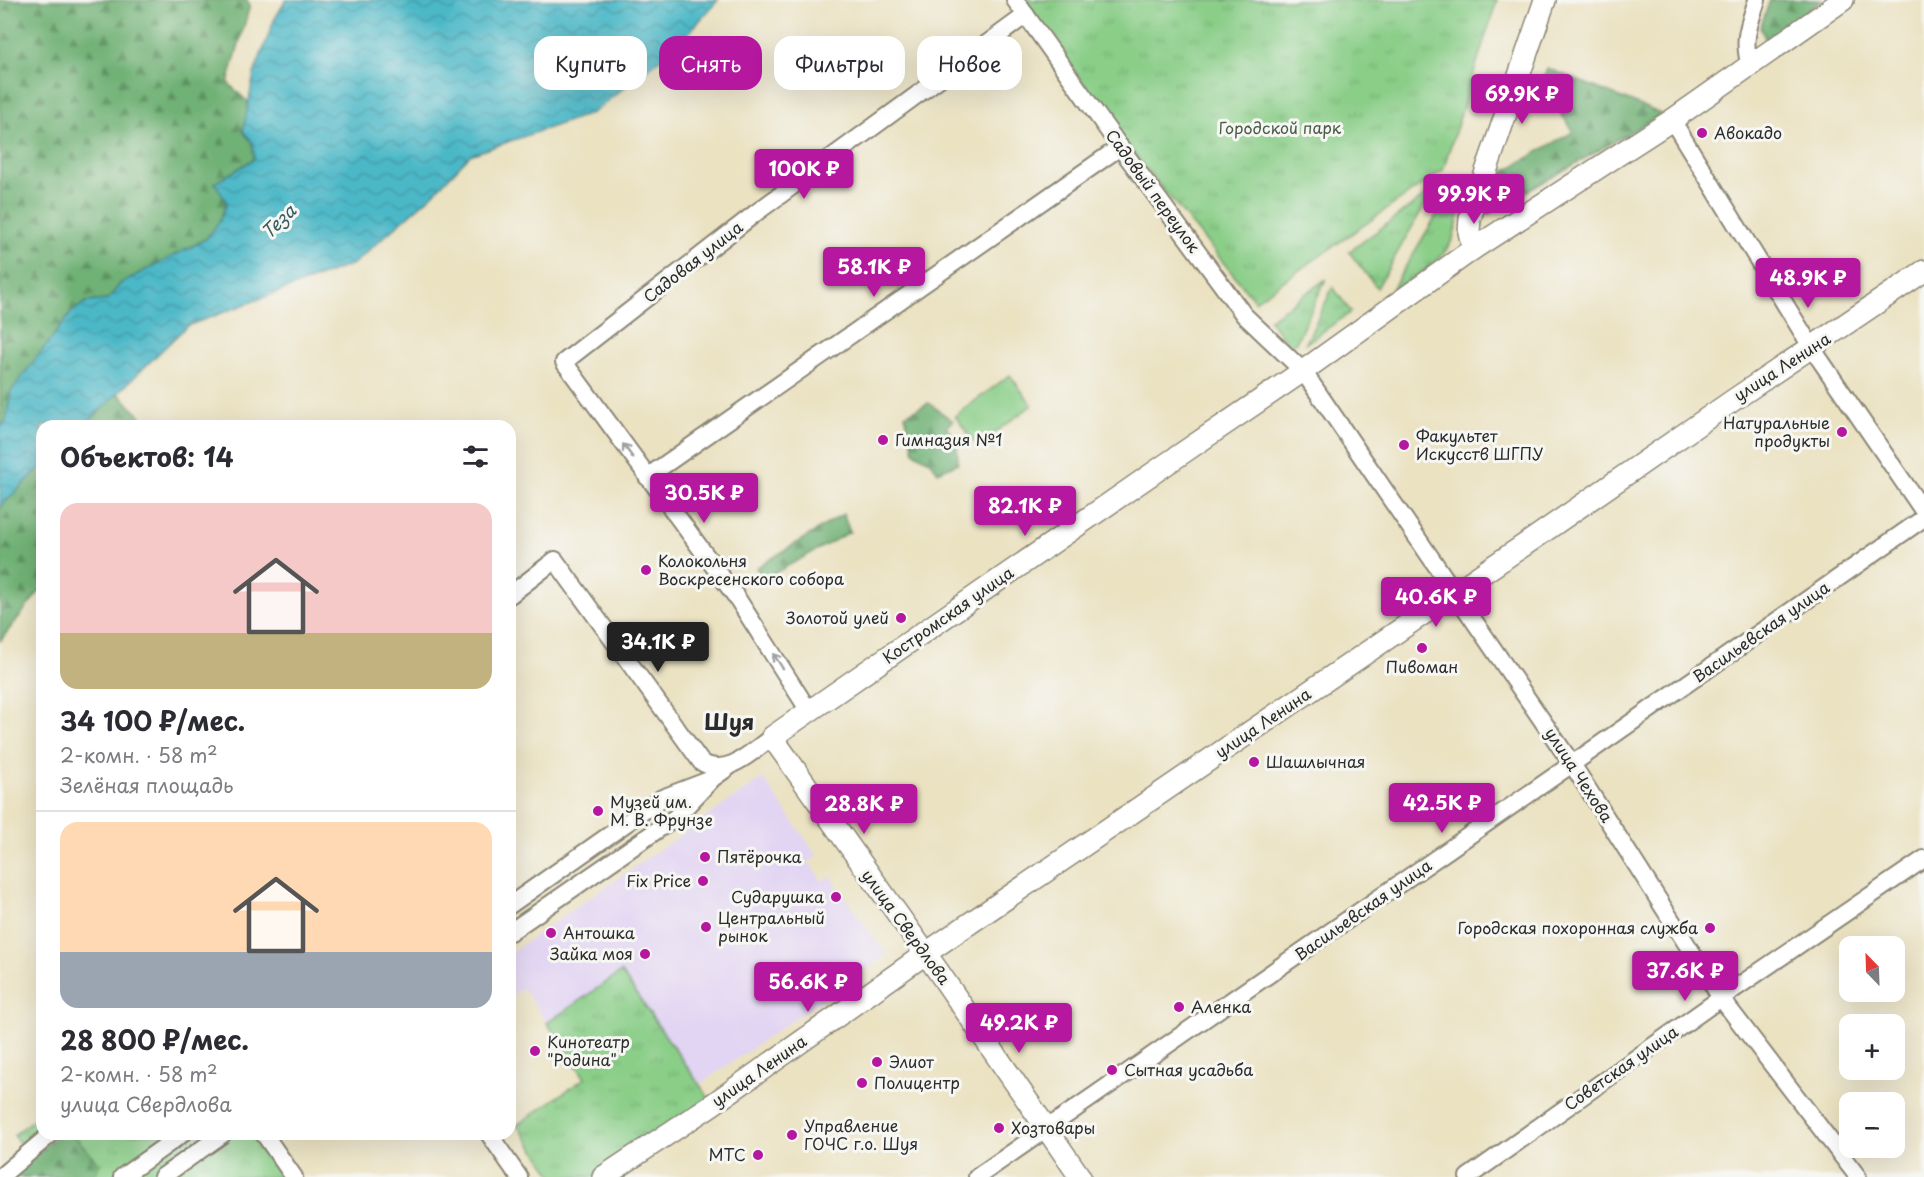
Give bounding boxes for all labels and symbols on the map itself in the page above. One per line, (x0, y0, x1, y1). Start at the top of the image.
pin: 69.9K ₽ (1467, 74, 1577, 125)
park label: Городской парк (1219, 115, 1342, 139)
place label: Авокадо (1714, 120, 1782, 144)
street label: Садовый переулок (1101, 124, 1207, 257)
marker: Авокадо (1695, 126, 1709, 140)
pin: 100K ₽ (755, 149, 853, 200)
pin: 99.9K ₽ (1419, 174, 1529, 225)
water label: Теза (254, 197, 302, 244)
street label: Садовая улица (638, 215, 747, 308)
pin: 58.1K ₽ (819, 247, 929, 298)
pin: 48.9K ₽ (1753, 258, 1863, 309)
street label: улица Ленина (1728, 326, 1835, 406)
place label: Натуральные продукты (1723, 410, 1830, 452)
place label: Факультет Искусств ШГПУ (1416, 423, 1543, 465)
marker: Натуральные продукты (1835, 425, 1849, 439)
place label: Гимназия №1 (895, 427, 1002, 451)
marker: Гимназия №1 (876, 433, 890, 447)
marker: Факультет Искусств ШГПУ (1397, 438, 1411, 452)
one-way arrow (622, 443, 635, 459)
pin: 30.5K ₽ (649, 473, 759, 524)
pin: 82.1K ₽ (970, 486, 1080, 537)
place label: Колокольня Воскресенского собора (658, 548, 844, 590)
street label: Костромская улица (877, 560, 1018, 668)
marker: Колокольня Воскресенского собора (639, 563, 653, 577)
street label: Васильевская улица (1687, 575, 1834, 688)
pin: 40.6K ₽ (1381, 577, 1491, 628)
place label: Золотой улей (786, 605, 889, 629)
marker: Золотой улей (894, 611, 908, 625)
pin: 34.1K ₽ (603, 622, 713, 673)
marker: Пивоман (1415, 641, 1429, 655)
one-way arrow (771, 653, 783, 670)
place label: Пивоман (1386, 654, 1458, 678)
street label: улица Ленина (1210, 681, 1315, 763)
district label: Шуя (704, 704, 754, 737)
street label: улица Чехова (1540, 722, 1620, 827)
place label: Шашлычная (1266, 749, 1366, 773)
marker: Шашлычная (1247, 755, 1261, 769)
pin: 42.5K ₽ (1387, 783, 1497, 834)
pin: 28.8K ₽ (809, 784, 919, 835)
place label: Музей им. М. В. Фрунзе (610, 789, 712, 831)
marker: Музей им. М. В. Фрунзе (591, 804, 605, 818)
place label: Пятёрочка (717, 844, 802, 868)
marker: Пятёрочка (698, 850, 712, 864)
street label: Васильевская улица (1289, 853, 1436, 966)
street label: улица Свердлова (857, 864, 957, 989)
place label: Fix Price (626, 868, 691, 892)
marker: Fix Price (696, 874, 710, 888)
place label: Сударушка (731, 884, 824, 908)
marker: Сударушка (829, 890, 843, 904)
place label: Центральный рынок (718, 905, 825, 947)
place label: Городская похоронная служба (1457, 915, 1698, 939)
place label: Антошка (563, 920, 635, 944)
marker: Центральный рынок (699, 920, 713, 934)
marker: Городская похоронная служба (1703, 921, 1717, 935)
marker: Антошка (544, 926, 558, 940)
north arrow (1839, 936, 1905, 1002)
place label: Зайка моя (550, 941, 633, 965)
marker: Зайка моя (638, 947, 652, 961)
pin: 37.6K ₽ (1630, 951, 1740, 1002)
pin: 56.6K ₽ (753, 962, 863, 1013)
place label: Аленка (1191, 994, 1251, 1018)
marker: Аленка (1172, 1000, 1186, 1014)
pin: 49.2K ₽ (964, 1003, 1074, 1054)
street label: Советская улица (1559, 1019, 1682, 1116)
place label: Кинотеатр "Родина" (547, 1029, 630, 1071)
street label: улица Ленина (706, 1029, 811, 1112)
marker: Кинотеатр "Родина" (528, 1044, 542, 1058)
place label: Элиот (889, 1049, 934, 1073)
marker: Элиот (870, 1055, 884, 1069)
place label: Сытная усадьба (1124, 1057, 1253, 1081)
marker: Сытная усадьба (1105, 1063, 1119, 1077)
place label: Полицентр (874, 1070, 960, 1094)
marker: Полицентр (855, 1076, 869, 1090)
place label: Управление ГОЧС г.о. Шуя (804, 1113, 918, 1155)
place label: Хозтовары (1011, 1115, 1095, 1139)
marker: Хозтовары (992, 1121, 1006, 1135)
marker: Управление ГОЧС г.о. Шуя (785, 1128, 799, 1142)
place label: МТС (708, 1142, 746, 1166)
marker: МТС (751, 1148, 765, 1162)

